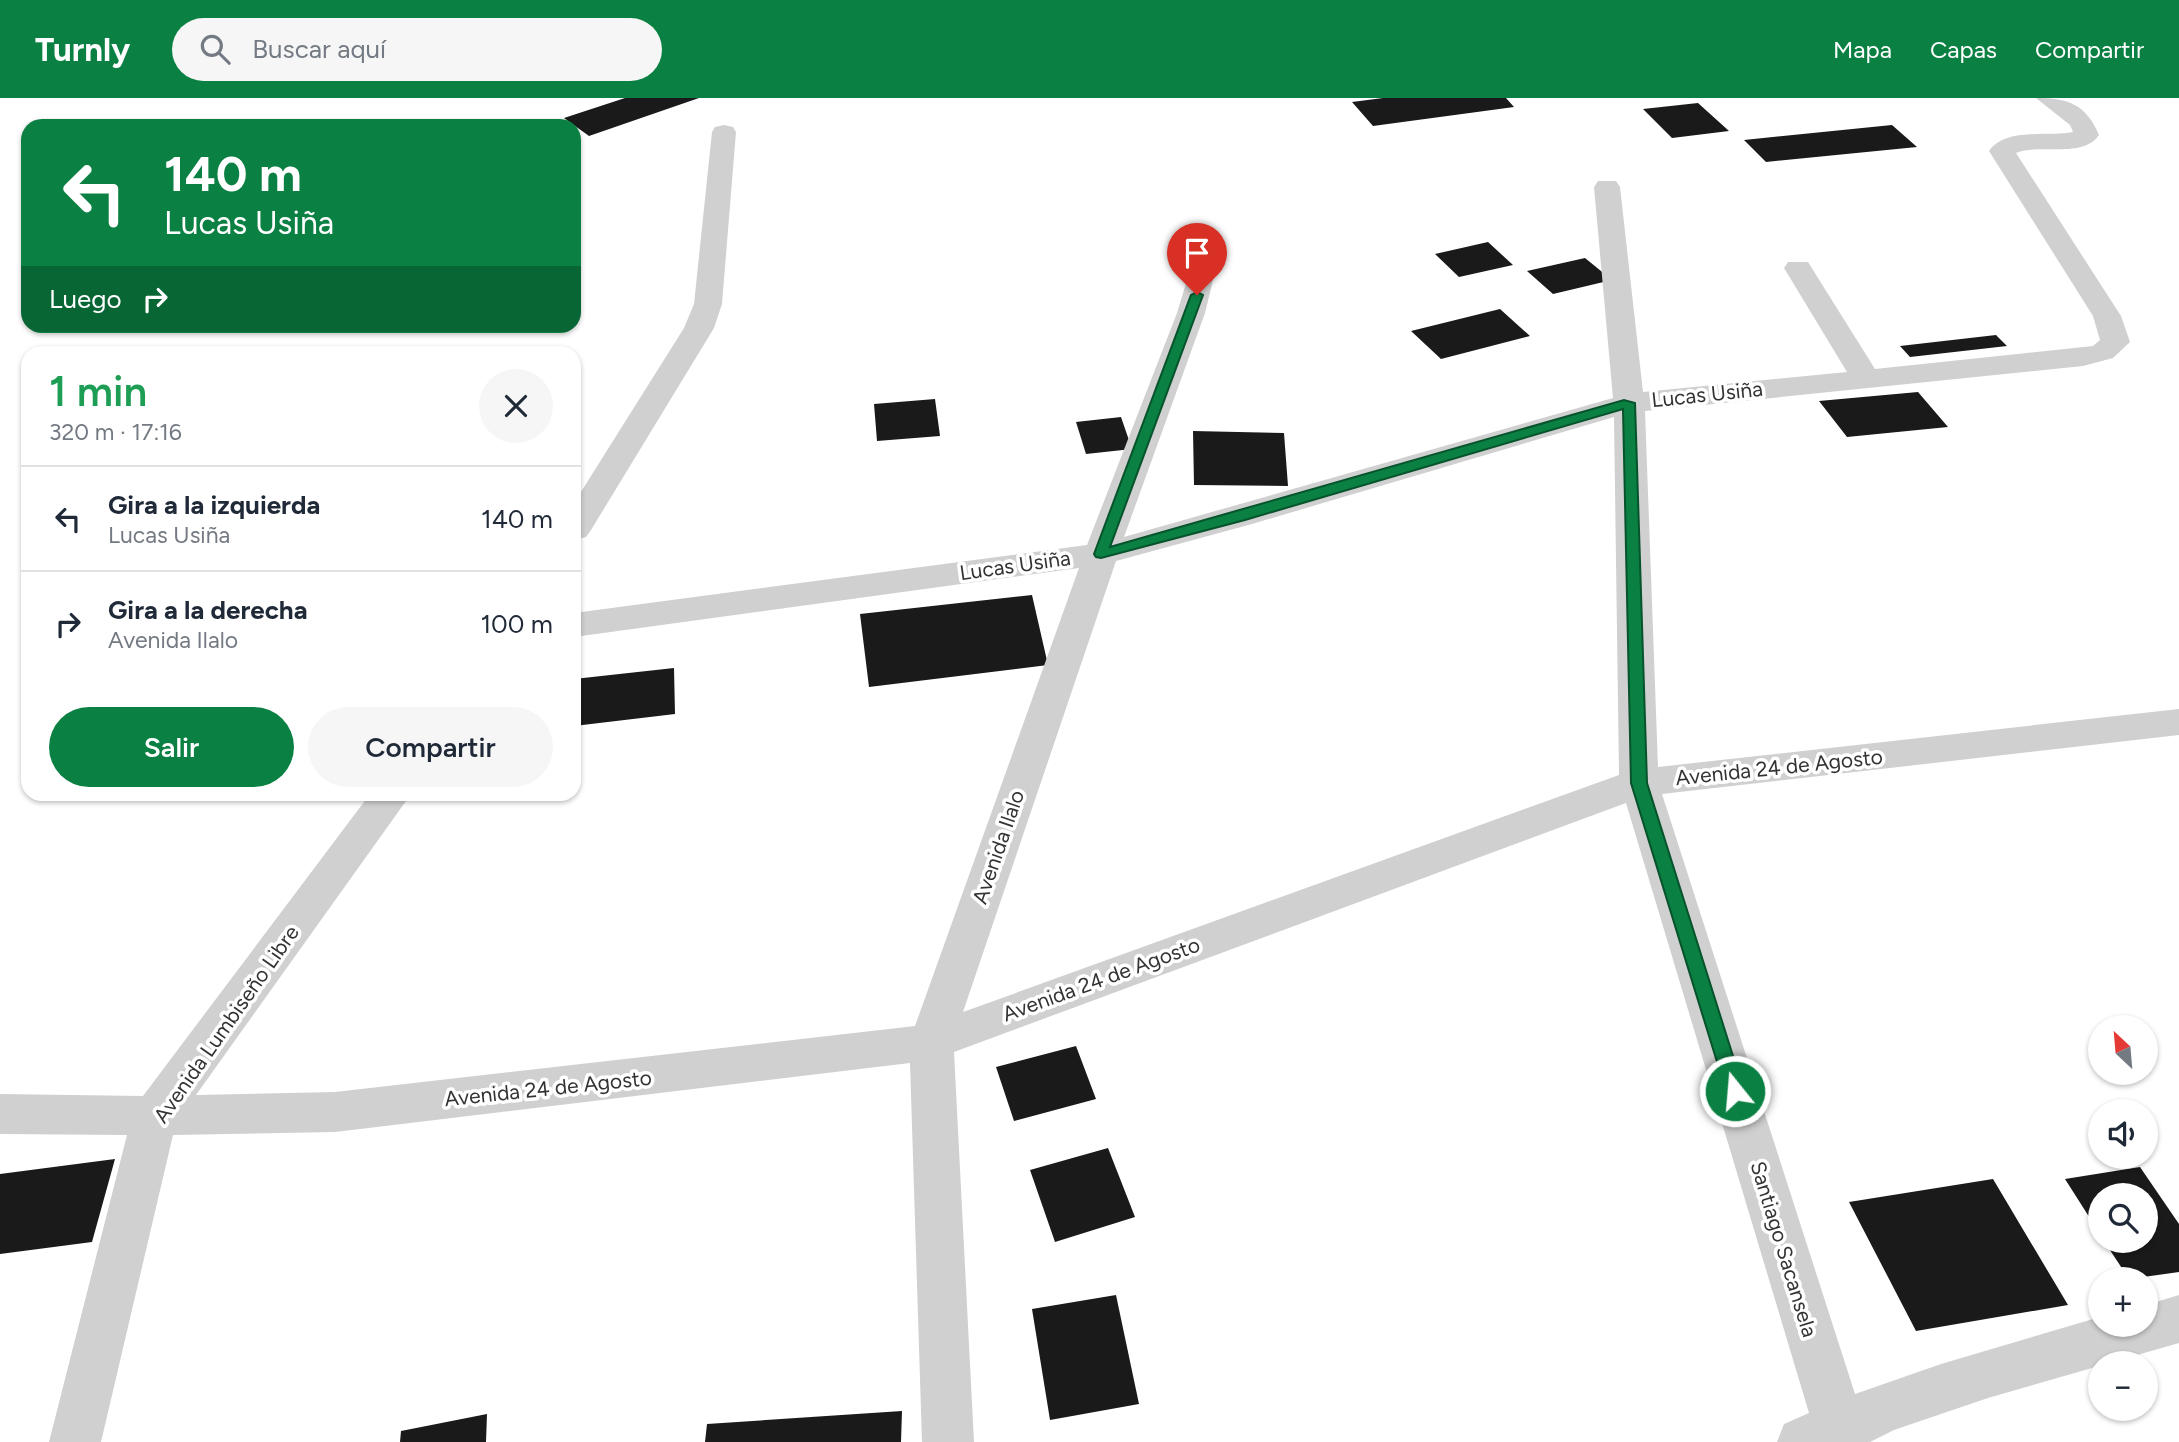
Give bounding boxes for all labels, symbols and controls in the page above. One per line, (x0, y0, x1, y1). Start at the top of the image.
search box (172, 18, 662, 81)
text: Turnly (35, 30, 130, 69)
icon: search (196, 30, 234, 68)
text: Buscar aquí (252, 33, 386, 65)
text: Mapa (1833, 35, 1892, 64)
text: Capas (1930, 35, 1997, 64)
text: Compartir (2035, 35, 2144, 64)
text: 140 m (164, 144, 302, 203)
icon: left (49, 147, 140, 238)
text: Lucas Usiña (164, 204, 334, 242)
pin (1167, 223, 1227, 295)
icon: arrive (1178, 234, 1216, 272)
icon: right (136, 280, 174, 318)
text: Luego (49, 283, 122, 315)
text: 1 min (49, 366, 147, 417)
button: close (479, 369, 553, 443)
street label: Lucas Usiña (1650, 376, 1764, 412)
text: 320 m · 17:16 (49, 418, 182, 446)
text: Gira a la izquierda (108, 489, 320, 521)
icon: left (49, 500, 87, 538)
text: 140 m (481, 503, 553, 535)
text: Lucas Usiña (108, 521, 230, 549)
street label: Lucas Usiña (958, 545, 1072, 585)
text: Gira a la derecha (108, 594, 308, 626)
icon: right (49, 605, 87, 643)
text: 100 m (480, 608, 553, 640)
text: Avenida Ilalo (108, 626, 238, 654)
button: Salir (49, 707, 294, 787)
button: Compartir (308, 707, 553, 787)
street label: Avenida 24 de Agosto (1674, 744, 1884, 790)
street label: Avenida Ilalo (967, 787, 1029, 907)
street label: Avenida Lumbiseño Libre (148, 920, 304, 1128)
street label: Avenida 24 de Agosto (999, 932, 1203, 1026)
north arrow (2088, 1015, 2158, 1085)
map controls (2088, 1015, 2158, 1421)
position arrow (1698, 1054, 1772, 1128)
street label: Avenida 24 de Agosto (443, 1065, 653, 1111)
button: sound (2088, 1099, 2158, 1169)
street label: Santiago Sacansela (1745, 1158, 1823, 1340)
button: search (2088, 1183, 2158, 1253)
button: + (2088, 1267, 2158, 1337)
button: − (2088, 1351, 2158, 1421)

